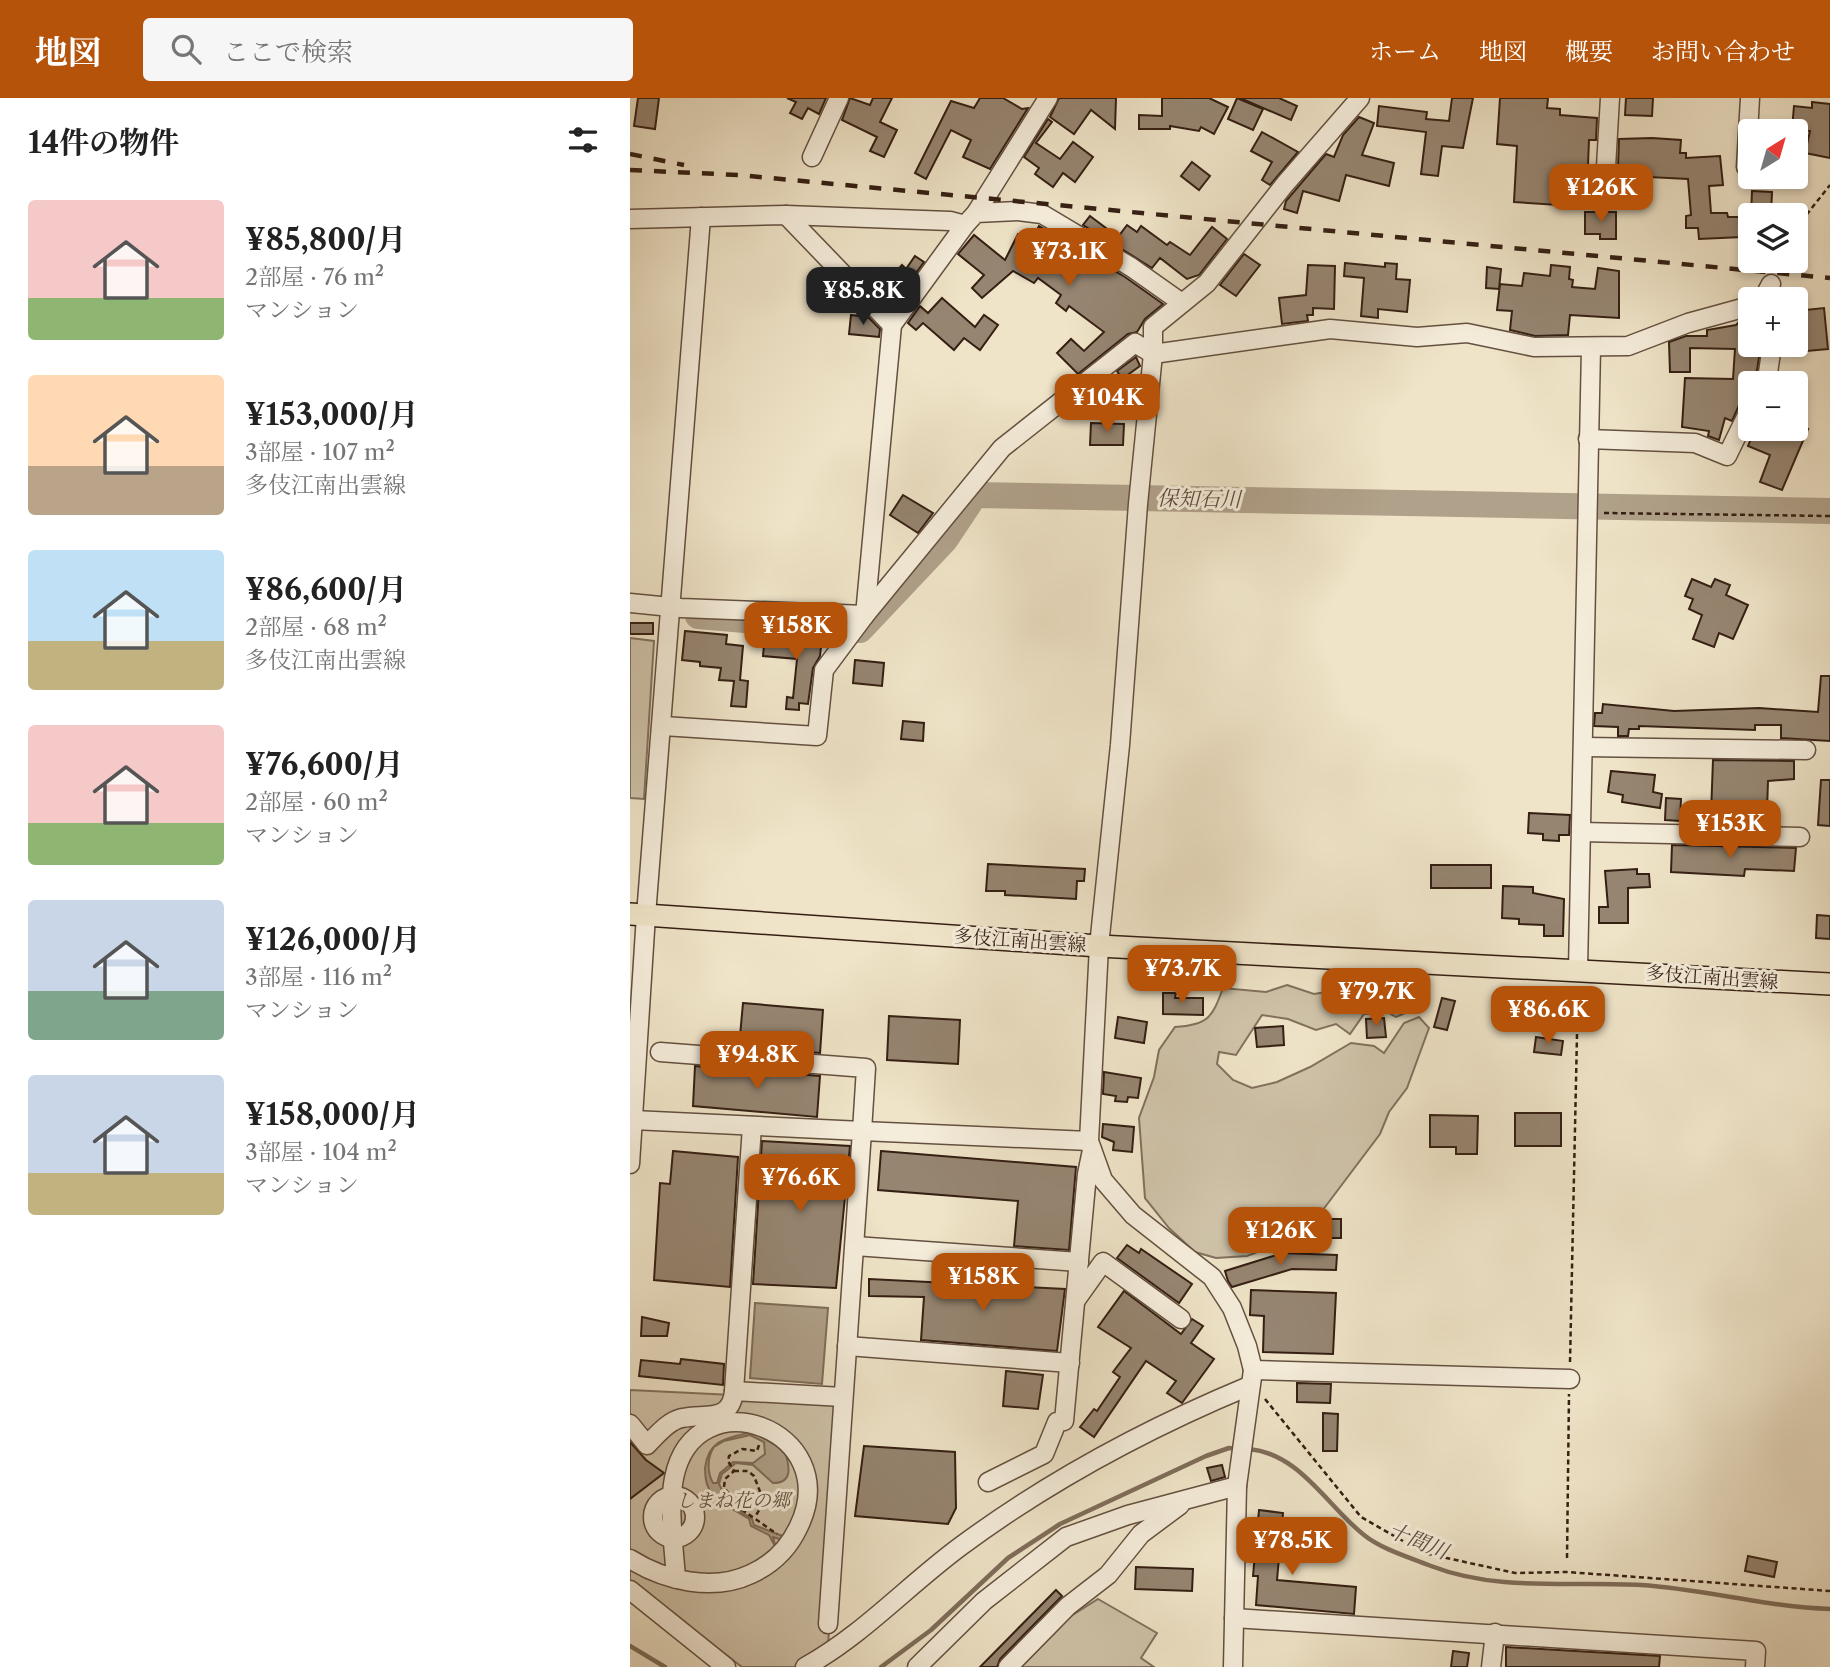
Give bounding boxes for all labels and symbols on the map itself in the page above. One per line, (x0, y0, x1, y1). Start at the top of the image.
north arrow (1738, 119, 1808, 189)
pin: ¥126K (1552, 164, 1650, 224)
pin: ¥73.1K (1012, 228, 1126, 288)
pin: ¥85.8K (806, 268, 920, 327)
pin: ¥104K (1058, 374, 1156, 434)
water label: 保知石川 (1157, 485, 1243, 512)
pin: ¥158K (747, 602, 845, 662)
pin: ¥153K (1681, 800, 1779, 860)
street label: 多伎江南出雲線 (953, 924, 1087, 957)
pin: ¥73.7K (1125, 946, 1239, 1005)
street label: 多伎江南出雲線 (1645, 961, 1779, 994)
pin: ¥79.7K (1319, 968, 1433, 1028)
pin: ¥86.6K (1491, 986, 1605, 1046)
pin: ¥94.8K (700, 1032, 814, 1091)
pin: ¥76.6K (743, 1154, 857, 1214)
pin: ¥126K (1231, 1208, 1329, 1267)
pin: ¥158K (934, 1254, 1032, 1313)
park label: しまね花の郷 (676, 1489, 794, 1512)
water label: 十間川 (1384, 1517, 1454, 1565)
pin: ¥78.5K (1235, 1518, 1349, 1577)

